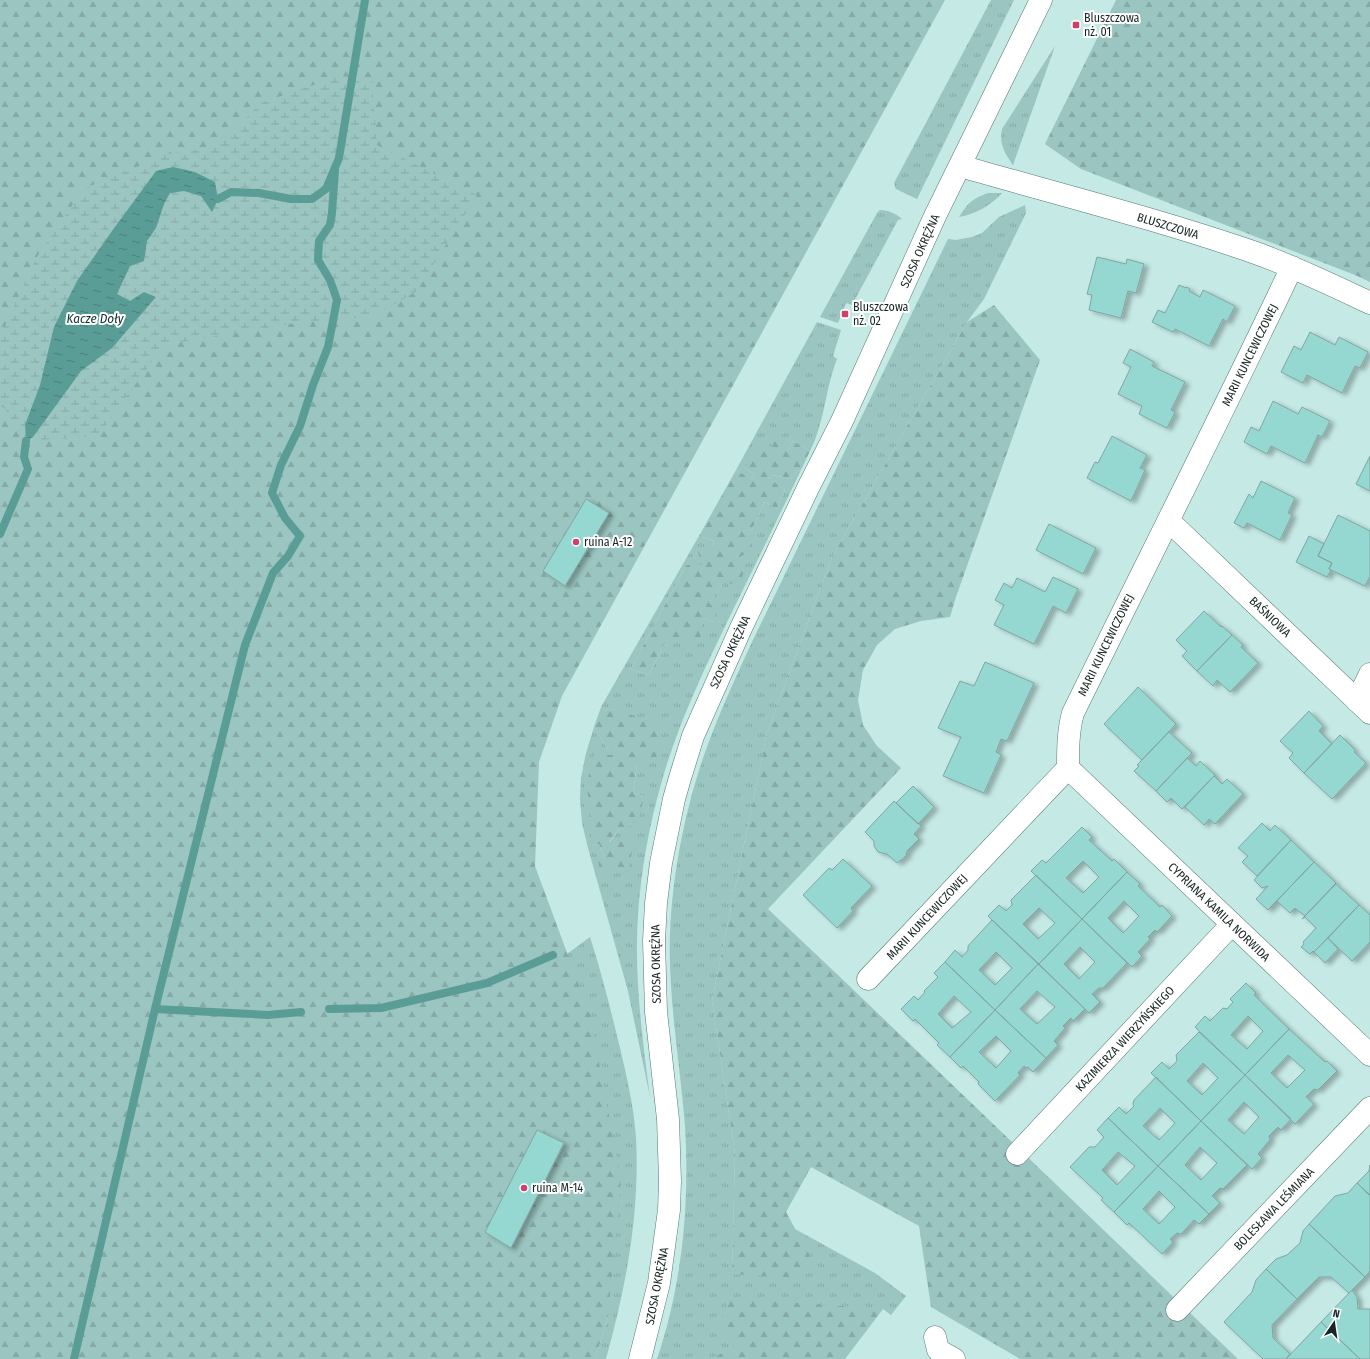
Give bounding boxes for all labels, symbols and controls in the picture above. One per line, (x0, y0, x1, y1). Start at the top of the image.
place label: Bluszczowa nż. 01 (1084, 11, 1140, 39)
marker: Bluszczowa nż. 01 (1071, 20, 1081, 30)
street label: BLUSZCZOWA (1135, 210, 1201, 242)
street label: SZOSA OKRĘŻNA (897, 211, 943, 290)
place label: Bluszczowa nż. 02 (853, 300, 909, 328)
street label: MARII KUNCEWICZOWEJ (1219, 302, 1281, 408)
marker: Bluszczowa nż. 02 (840, 309, 850, 319)
water label: Kacze Doły (67, 311, 125, 326)
place label: ruina A-12 (584, 535, 632, 549)
marker: ruina A-12 (571, 537, 581, 547)
street label: MARII KUNCEWICZOWEJ (1075, 592, 1137, 698)
street label: BAŚNIOWA (1246, 593, 1295, 641)
street label: SZOSA OKRĘŻNA (706, 612, 753, 691)
street label: CYPRIANA KAMILA NORWIDA (1165, 860, 1273, 965)
street label: MARII KUNCEWICZOWEJ (884, 871, 970, 963)
street label: SZOSA OKRĘŻNA (647, 924, 664, 1004)
street label: KAZIMIERZA WIERZYŃSKIEGO (1072, 983, 1177, 1094)
street label: BOLESŁAWA LEŚMIANA (1230, 1164, 1317, 1253)
place label: ruina M-14 (532, 1181, 583, 1195)
marker: ruina M-14 (519, 1183, 529, 1193)
street label: SZOSA OKRĘŻNA (642, 1245, 672, 1326)
north arrow (1314, 1303, 1354, 1343)
text: N (1331, 1307, 1341, 1321)

